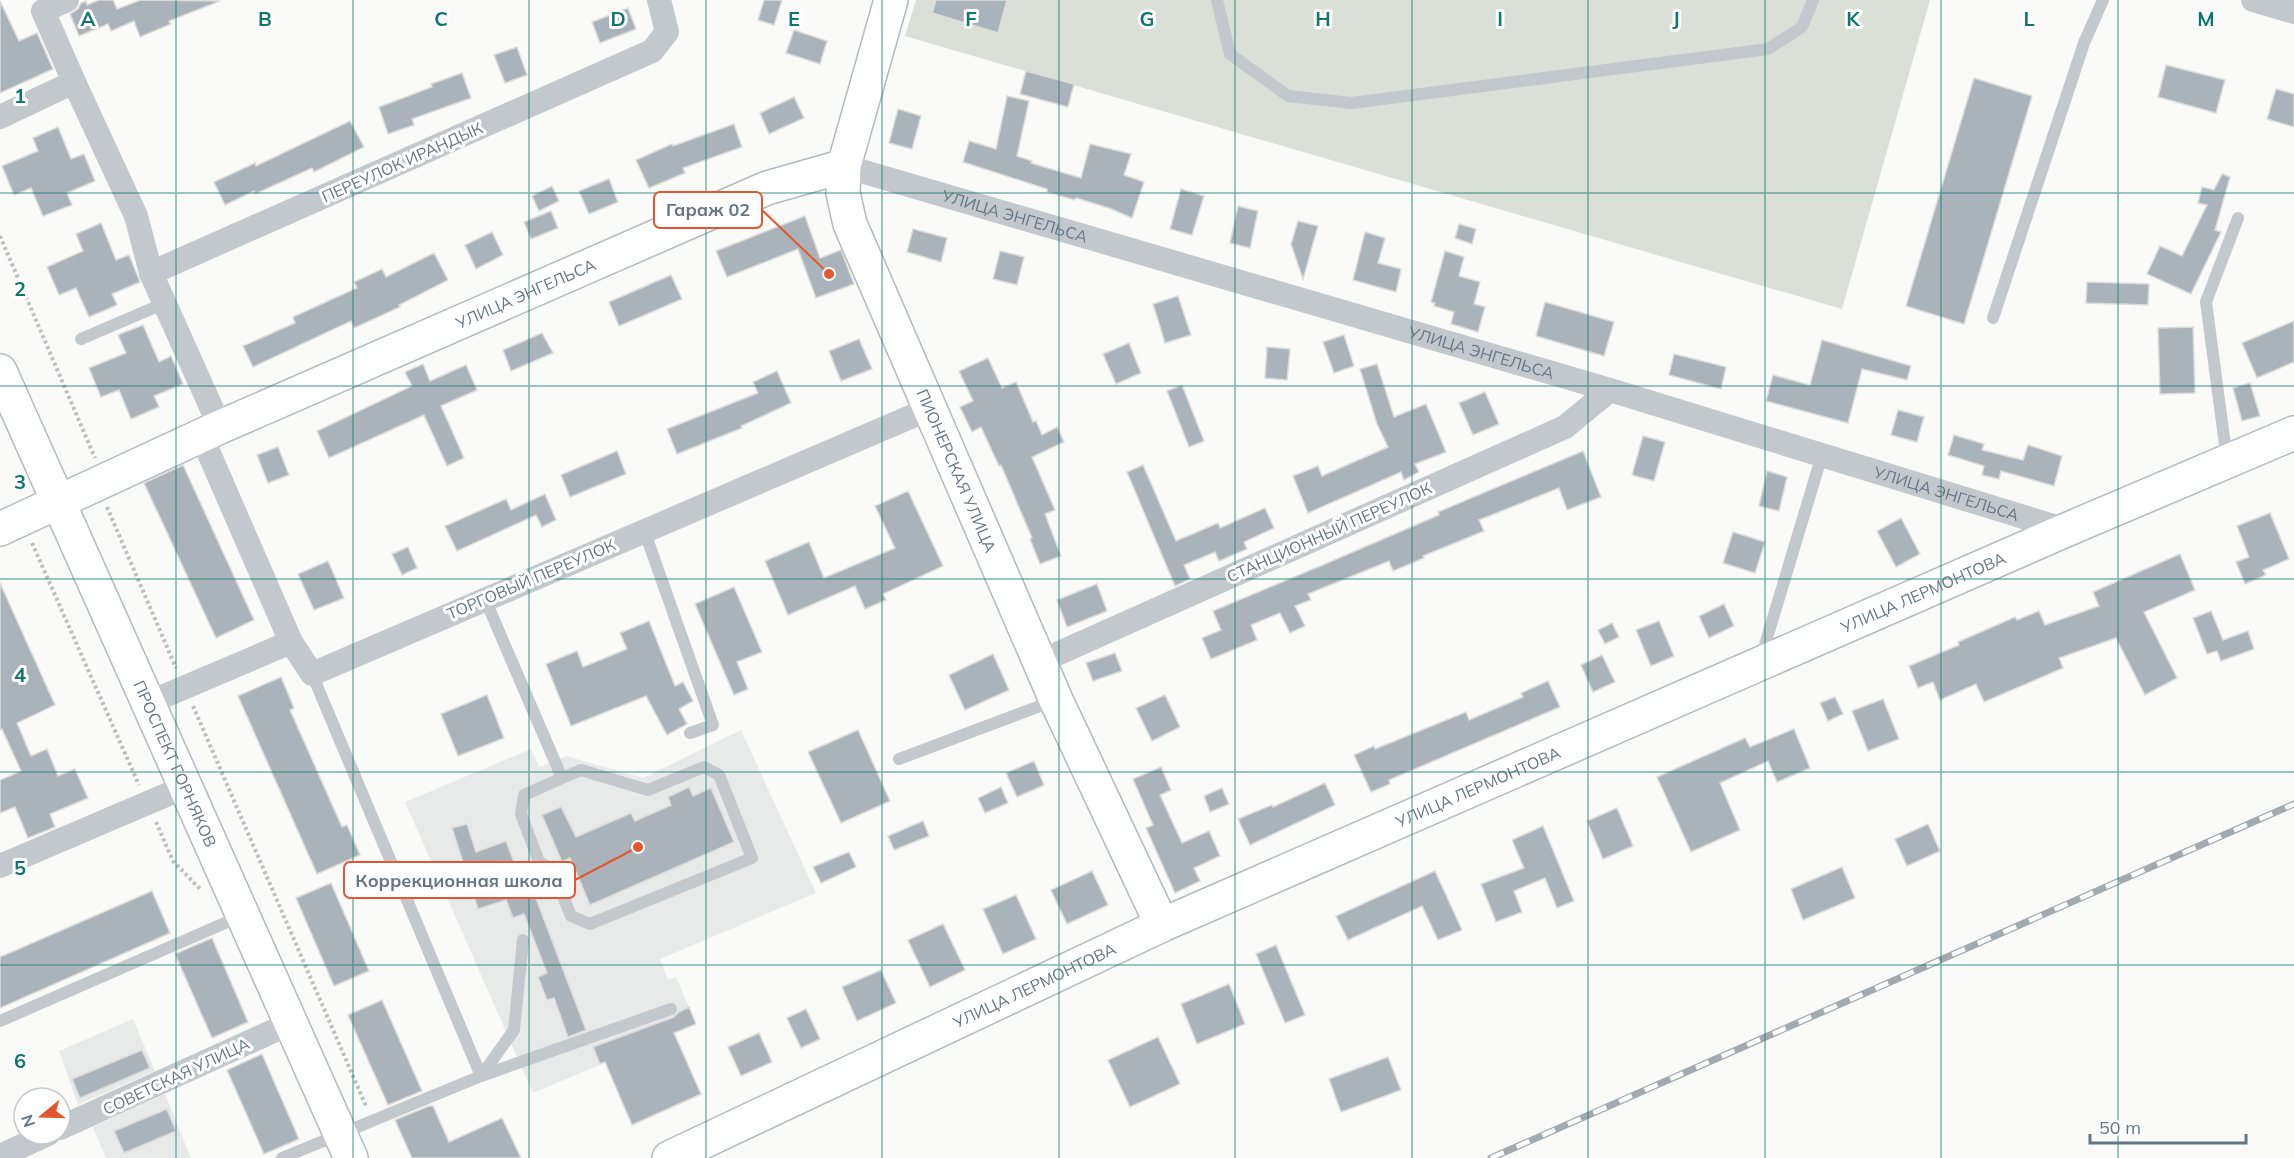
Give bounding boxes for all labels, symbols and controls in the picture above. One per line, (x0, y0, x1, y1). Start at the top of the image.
text: A (81, 6, 96, 31)
text: B (258, 6, 272, 31)
text: C (434, 6, 448, 31)
text: D (610, 6, 626, 31)
text: E (788, 6, 800, 31)
text: F (965, 6, 977, 31)
text: G (1140, 6, 1154, 31)
text: H (1315, 6, 1331, 31)
text: I (1497, 6, 1503, 31)
text: J (1672, 6, 1680, 31)
text: K (1846, 6, 1860, 31)
text: L (2023, 6, 2035, 31)
text: M (2197, 6, 2215, 31)
text: 1 (14, 83, 26, 108)
street label: ПЕРЕУЛОК ИРАНДЫК (319, 117, 486, 206)
street label: УЛИЦА ЭНГЕЛЬСА (939, 185, 1090, 247)
callout: Гараж 02 (654, 192, 762, 228)
text: Гараж 02 (666, 198, 750, 221)
street label: УЛИЦА ЭНГЕЛЬСА (452, 254, 599, 333)
text: 2 (14, 276, 26, 301)
street label: УЛИЦА ЭНГЕЛЬСА (1405, 321, 1557, 383)
street label: ПИОНЕРСКАЯ УЛИЦА (913, 386, 1001, 556)
street label: УЛИЦА ЭНГЕЛЬСА (1870, 461, 2022, 525)
text: 3 (14, 469, 26, 494)
street label: СТАНЦИОННЫЙ ПЕРЕУЛОК (1224, 478, 1435, 586)
street label: ТОРГОВЫЙ ПЕРЕУЛОК (444, 534, 619, 624)
street label: УЛИЦА ЛЕРМОНТОВА (1837, 548, 2009, 638)
text: 4 (14, 662, 26, 687)
street label: ПРОСПЕКТ ГОРНЯКОВ (129, 677, 221, 850)
street label: УЛИЦА ЛЕРМОНТОВА (1391, 742, 1564, 832)
text: 5 (14, 855, 26, 880)
callout: Коррекционная школа (344, 862, 575, 898)
text: Коррекционная школа (355, 869, 563, 892)
street label: УЛИЦА ЛЕРМОНТОВА (949, 938, 1119, 1033)
street label: СОВЕТСКАЯ УЛИЦА (99, 1033, 253, 1119)
text: 6 (14, 1048, 26, 1073)
north arrow (12, 1086, 72, 1146)
scale bar (2090, 1107, 2246, 1145)
text: N (16, 1112, 39, 1130)
text: 50 m (2099, 1116, 2141, 1139)

